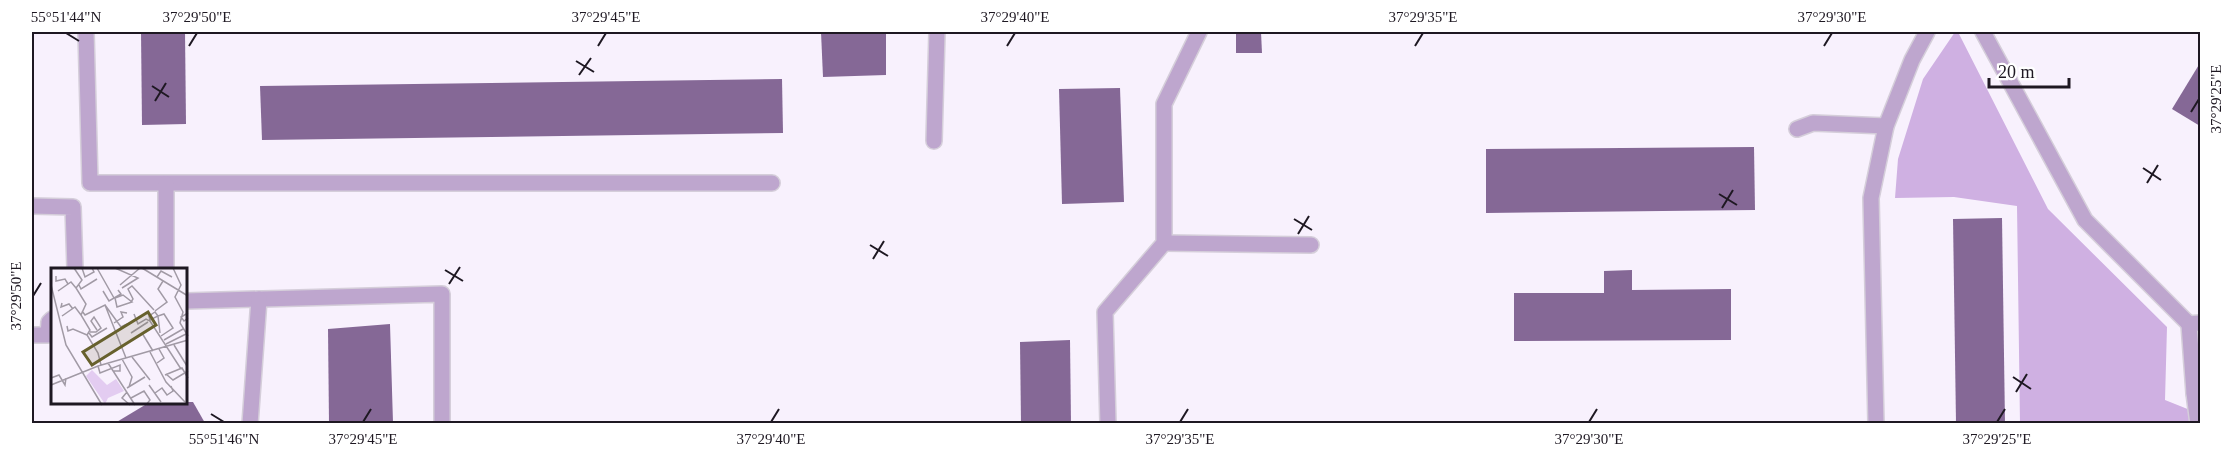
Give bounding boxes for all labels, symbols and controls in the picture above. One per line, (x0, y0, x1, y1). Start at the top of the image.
text: 55°51'44"N (31, 9, 101, 25)
text: 37°29'50"E (163, 9, 232, 25)
text: 37°29'45"E (572, 9, 641, 25)
text: 37°29'40"E (981, 9, 1050, 25)
text: 37°29'35"E (1389, 9, 1458, 25)
text: 37°29'30"E (1798, 9, 1867, 25)
scale bar (1989, 51, 2068, 89)
text: 20 m (1998, 62, 2035, 82)
text: 37°29'25"E (2208, 65, 2224, 134)
text: 37°29'50"E (8, 262, 24, 331)
inset map (51, 268, 188, 404)
text: 55°51'46"N (189, 431, 259, 447)
text: 37°29'45"E (329, 431, 398, 447)
text: 37°29'40"E (737, 431, 806, 447)
text: 37°29'35"E (1146, 431, 1215, 447)
text: 37°29'30"E (1555, 431, 1624, 447)
text: 37°29'25"E (1963, 431, 2032, 447)

